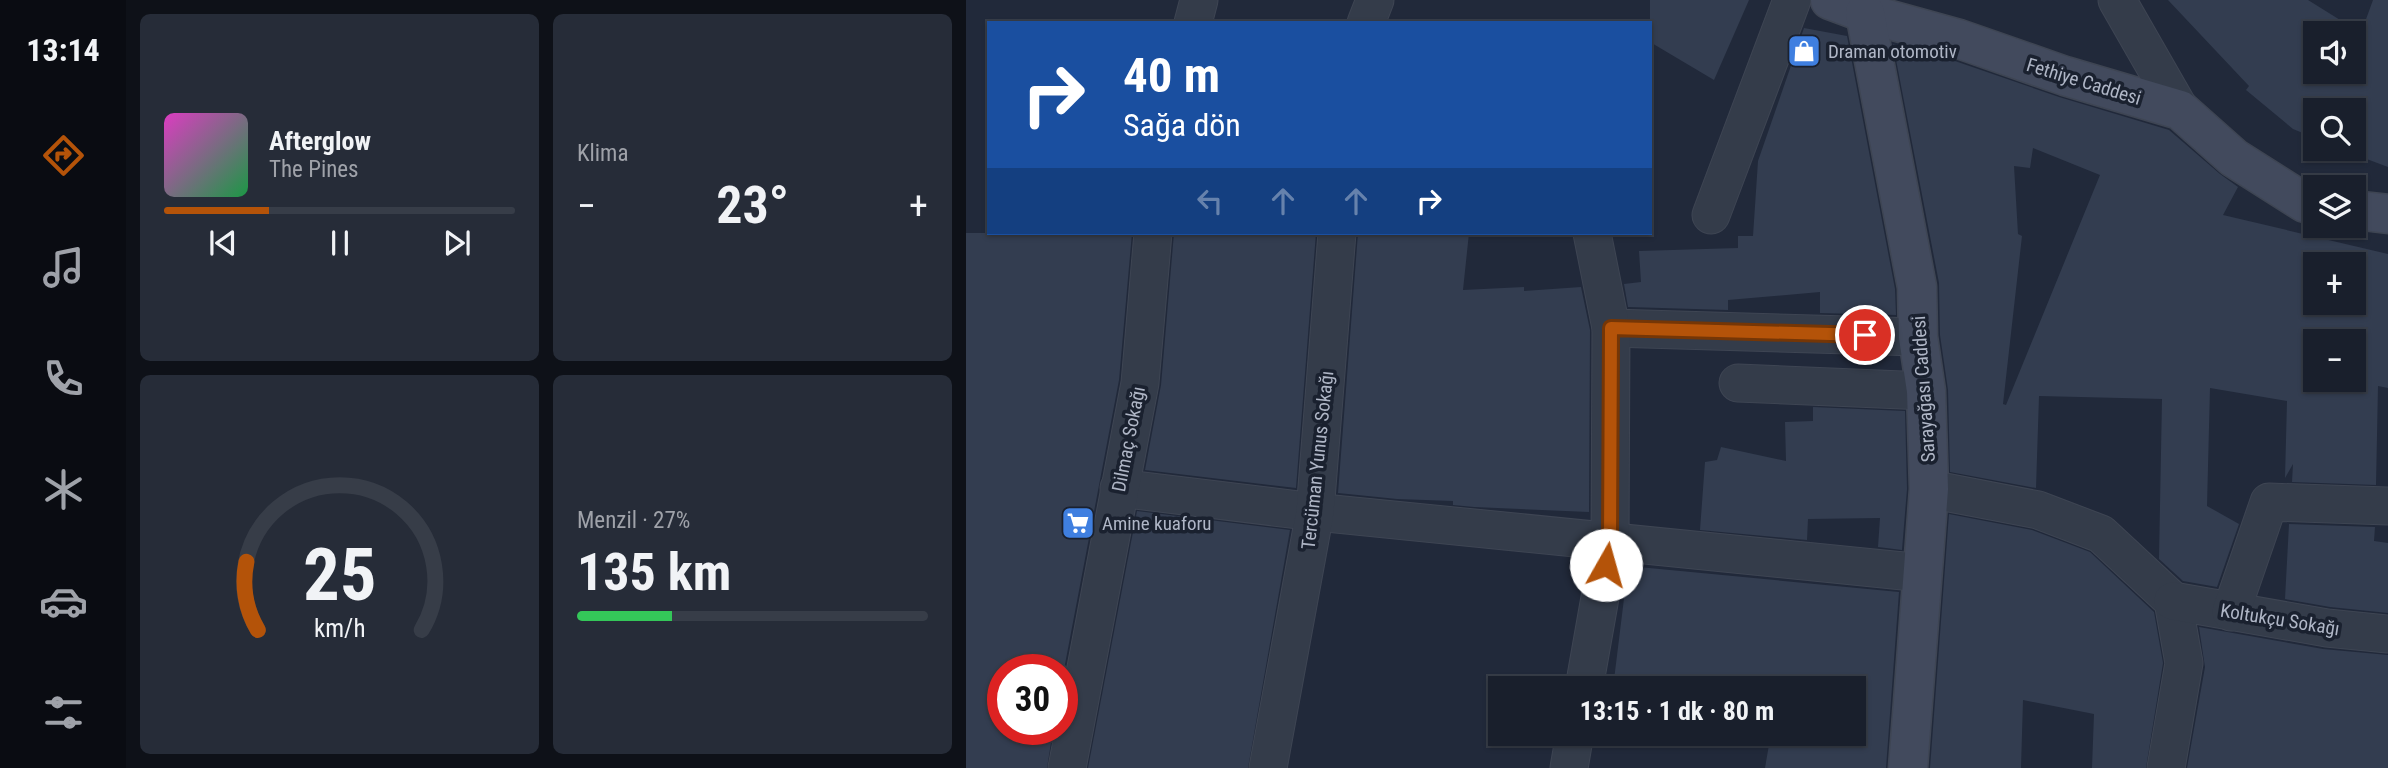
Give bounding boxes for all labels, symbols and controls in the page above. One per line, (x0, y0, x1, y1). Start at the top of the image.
map controls (2303, 21, 2366, 392)
button: sound (2303, 21, 2366, 84)
text: 13:14 (26, 31, 100, 69)
shop icon: Draman otomotiv (1785, 32, 1823, 70)
place label: Draman otomotiv (1828, 40, 1957, 63)
text: 40 m (1123, 47, 1220, 104)
icon: right (1008, 49, 1099, 140)
street label: Fethiye Caddesi (2024, 53, 2144, 110)
button: search (2303, 98, 2366, 161)
text: Sağa dön (1123, 106, 1241, 144)
text: Afterglow (269, 126, 371, 156)
icon: directions (39, 131, 88, 180)
text: Klima (577, 140, 628, 167)
text: The Pines (269, 156, 359, 183)
text: 23° (716, 175, 789, 236)
button: layers (2303, 175, 2366, 238)
icon: left (1191, 182, 1229, 220)
icon: ahead (1264, 182, 1302, 220)
icon: ahead (1337, 182, 1375, 220)
icon: right (1410, 182, 1448, 220)
text: − (577, 184, 596, 228)
text: + (909, 184, 928, 228)
icon: previous (204, 224, 242, 262)
icon: pause (321, 224, 359, 262)
icon: next (438, 224, 476, 262)
icon: music (39, 243, 88, 292)
button: + (2303, 252, 2366, 315)
pin (1835, 305, 1895, 365)
street label: Sarayağası Caddesi (1907, 315, 1940, 463)
icon: arrive (1846, 316, 1884, 354)
button: − (2303, 329, 2366, 392)
icon: phone (39, 354, 88, 403)
street label: Tercüman Yunus Sokağı (1297, 370, 1338, 551)
street label: Dilmaç Sokağı (1107, 384, 1150, 494)
icon: climate (39, 465, 88, 514)
supermarket icon: Amine kuaforu (1059, 504, 1097, 542)
text: Menzil · 27% (577, 507, 690, 534)
place label: Amine kuaforu (1102, 512, 1211, 535)
position arrow (1569, 528, 1643, 602)
text: 25 (303, 533, 376, 619)
text: 135 km (577, 542, 731, 603)
icon: car (39, 577, 88, 626)
street label: Koltukçu Sokağı (2219, 599, 2341, 640)
text: km/h (314, 614, 365, 643)
speed limit sign: 30 (987, 654, 1078, 745)
icon: filters (39, 688, 88, 737)
text: 13:15 · 1 dk · 80 m (1580, 696, 1774, 726)

